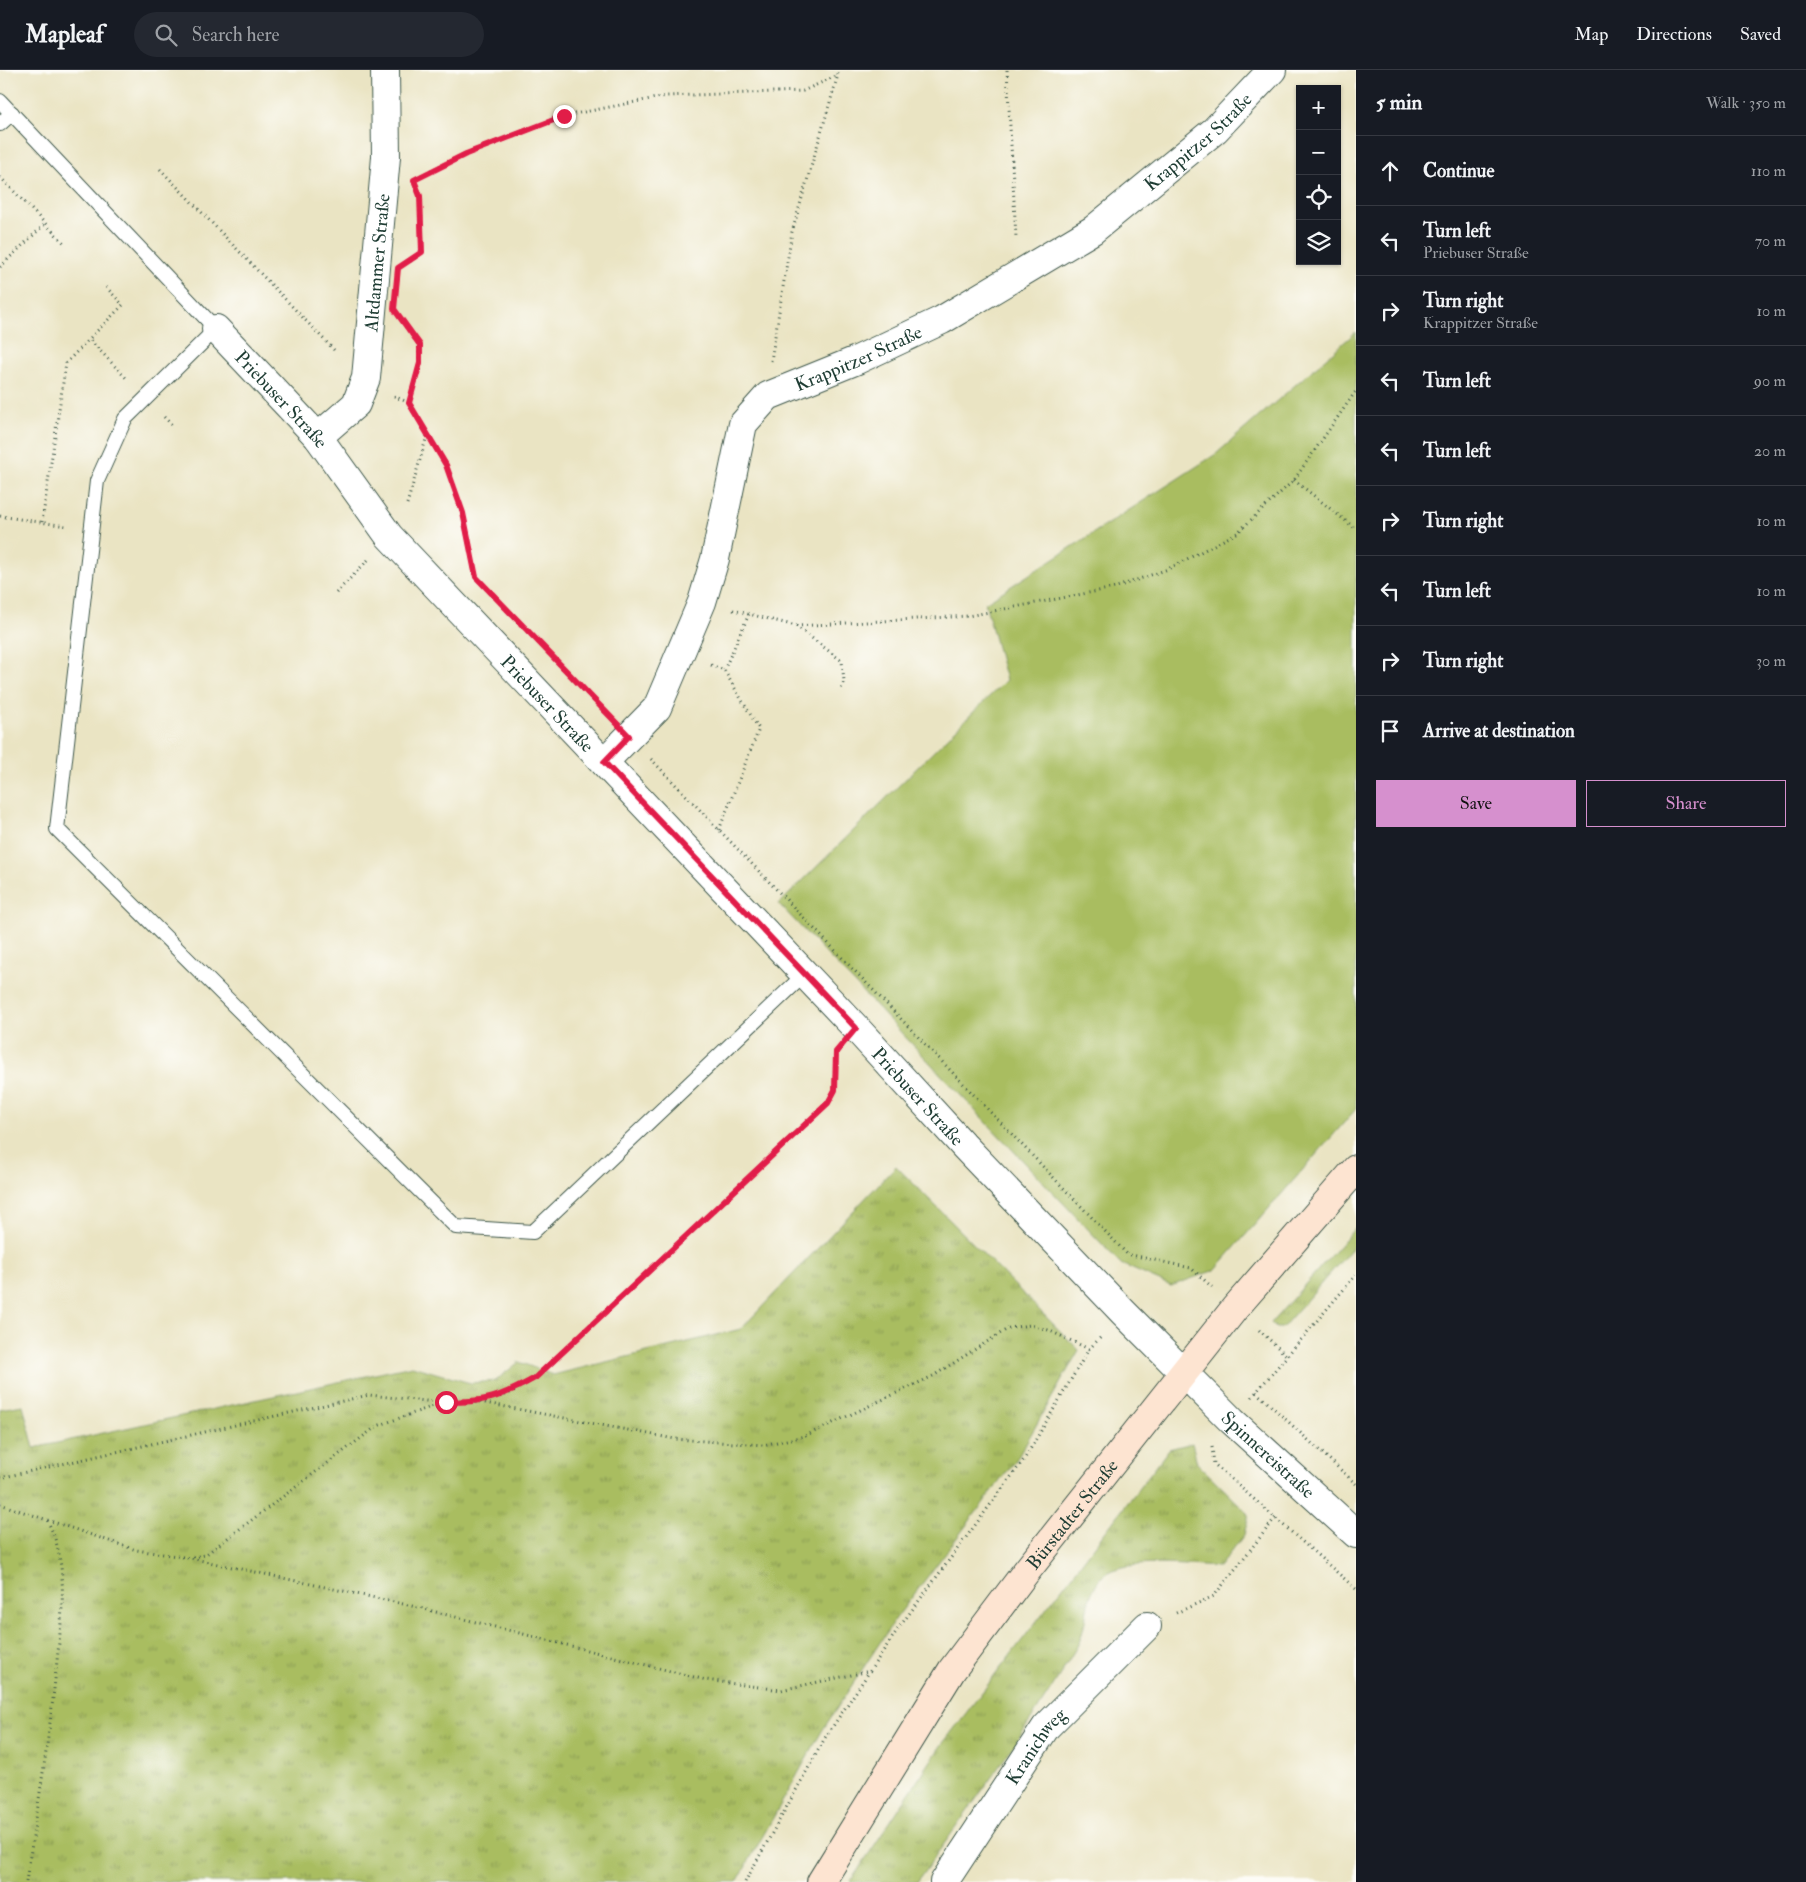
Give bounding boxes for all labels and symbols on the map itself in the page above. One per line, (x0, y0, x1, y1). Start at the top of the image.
street label: Krappitzer Straße (1139, 88, 1257, 196)
route end (553, 105, 576, 128)
street label: Altdammer Straße (359, 193, 396, 334)
street label: Krappitzer Straße (791, 320, 926, 397)
street label: Priebuser Straße (229, 346, 333, 453)
street label: Priebuser Straße (495, 650, 599, 758)
street label: Priebuser Straße (866, 1042, 969, 1151)
route start (435, 1391, 458, 1414)
street label: Spinnereistraße (1216, 1406, 1320, 1504)
street label: Bürstadter Straße (1022, 1454, 1124, 1575)
street label: Kranichweg (1000, 1702, 1072, 1789)

